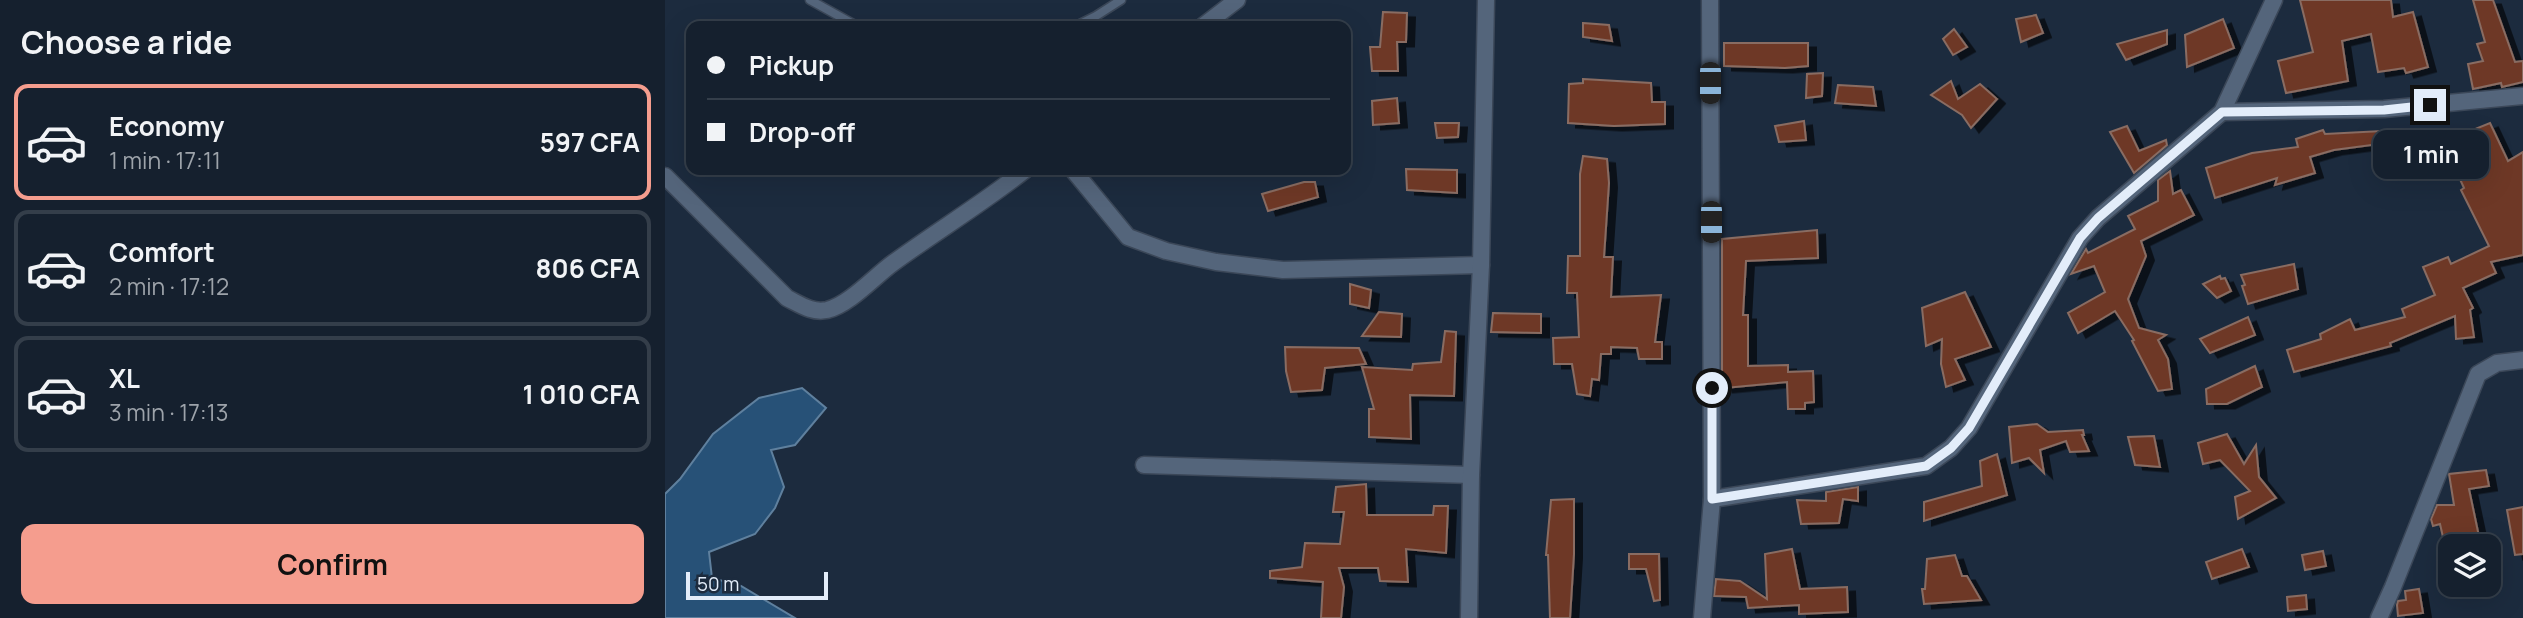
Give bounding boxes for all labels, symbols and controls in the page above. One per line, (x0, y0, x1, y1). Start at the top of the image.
text: Choose a ride (21, 20, 232, 64)
text: Pickup (749, 47, 834, 83)
car (1700, 62, 1721, 104)
route end (2414, 89, 2446, 121)
text: Economy (109, 108, 224, 144)
icon: car (25, 111, 88, 174)
text: Drop-off (749, 114, 855, 150)
text: 597 CFA (540, 124, 640, 160)
callout: 1 min (2372, 130, 2488, 178)
text: 1 min (2403, 138, 2459, 170)
text: 1 min · 17:11 (109, 144, 221, 176)
car (1701, 201, 1722, 243)
text: Comfort (109, 234, 215, 270)
icon: car (25, 237, 88, 300)
text: 806 CFA (536, 250, 640, 286)
text: 2 min · 17:12 (109, 270, 229, 302)
text: XL (109, 360, 140, 396)
icon: car (25, 363, 88, 426)
route start (1696, 372, 1728, 404)
text: 1 010 CFA (523, 376, 640, 412)
text: 3 min · 17:13 (109, 396, 228, 428)
button: Confirm (21, 524, 644, 604)
map controls (2438, 534, 2501, 597)
button: layers (2438, 534, 2501, 597)
scale bar (686, 569, 828, 601)
text: 50 m (697, 571, 739, 597)

